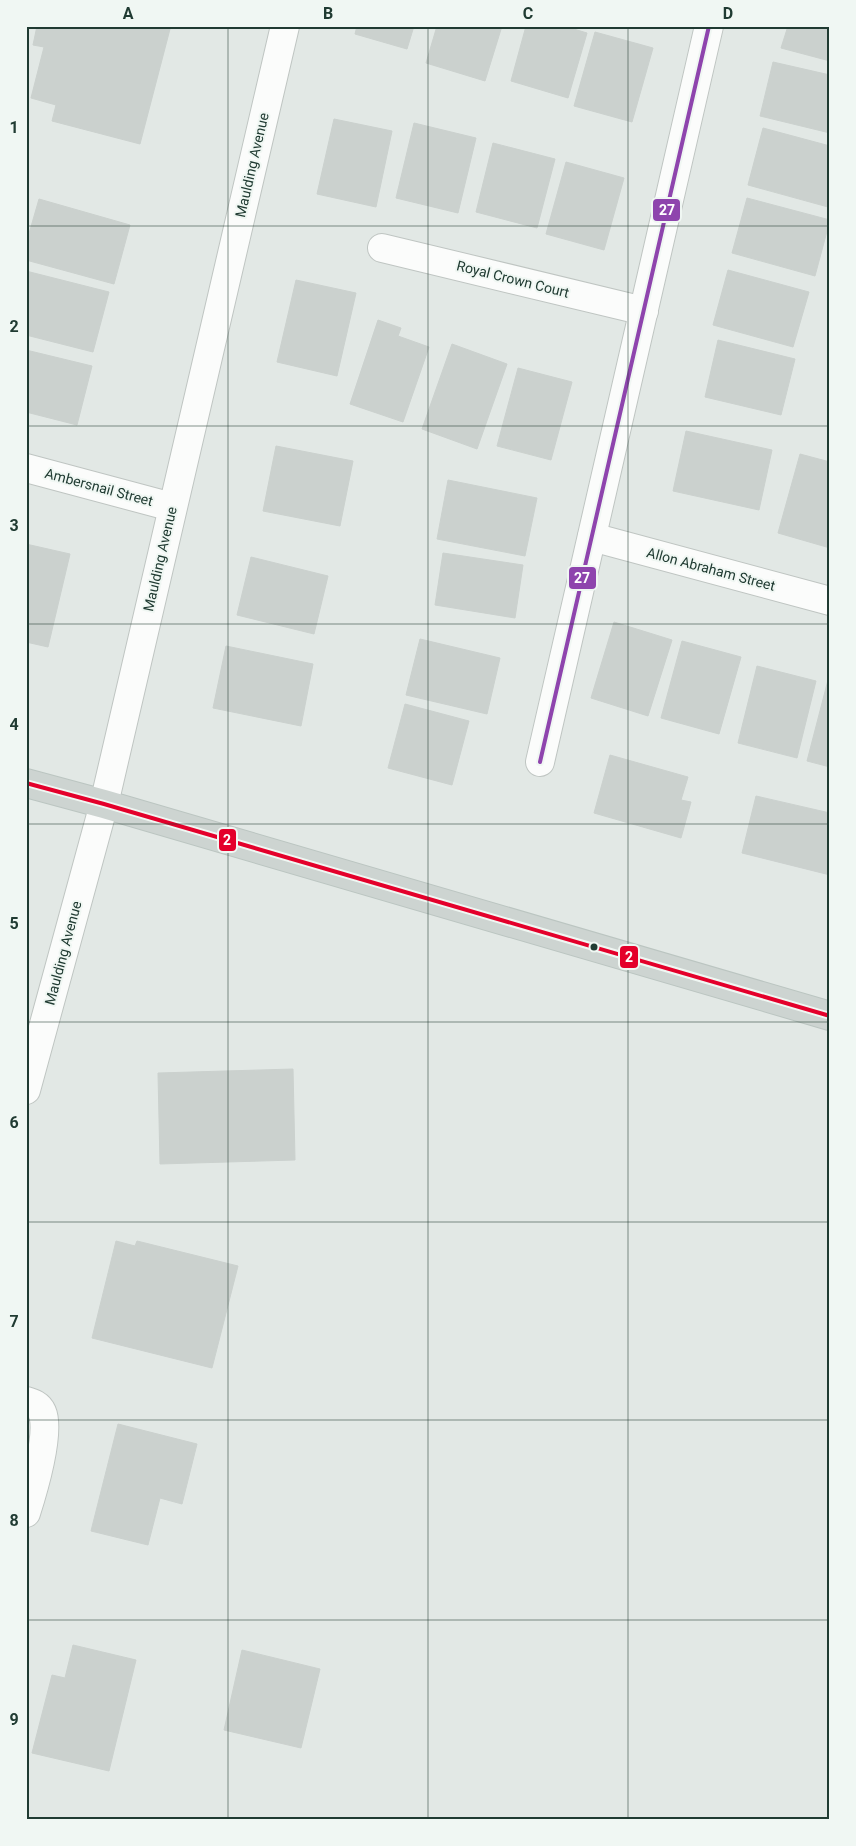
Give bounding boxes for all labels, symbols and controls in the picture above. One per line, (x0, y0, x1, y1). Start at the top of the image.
text: A (123, 4, 134, 23)
text: B (323, 4, 333, 23)
text: C (523, 4, 533, 23)
text: D (723, 4, 733, 23)
street label: Maulding Avenue (232, 111, 272, 219)
text: 1 (9, 118, 19, 137)
line badge: 27 (652, 198, 681, 222)
text: 27 (659, 202, 675, 218)
street label: Royal Crown Court (455, 257, 571, 301)
text: 2 (9, 317, 19, 336)
street label: Ambersnail Street (43, 465, 155, 509)
street label: Maulding Avenue (140, 505, 180, 613)
text: 3 (9, 516, 19, 535)
street label: Allon Abraham Street (645, 544, 777, 594)
line badge: 27 (568, 566, 597, 590)
text: 27 (574, 570, 590, 586)
text: 4 (9, 715, 19, 734)
line badge: 2 (218, 828, 237, 852)
text: 2 (223, 832, 231, 848)
street label: Maulding Avenue (41, 899, 85, 1007)
text: 5 (9, 914, 19, 933)
unlabelled marker (589, 942, 599, 952)
line badge: 2 (619, 945, 639, 969)
text: 2 (625, 949, 633, 965)
text: 6 (9, 1113, 19, 1132)
text: 7 (9, 1312, 19, 1331)
text: 8 (9, 1511, 19, 1530)
text: 9 (9, 1710, 19, 1729)

